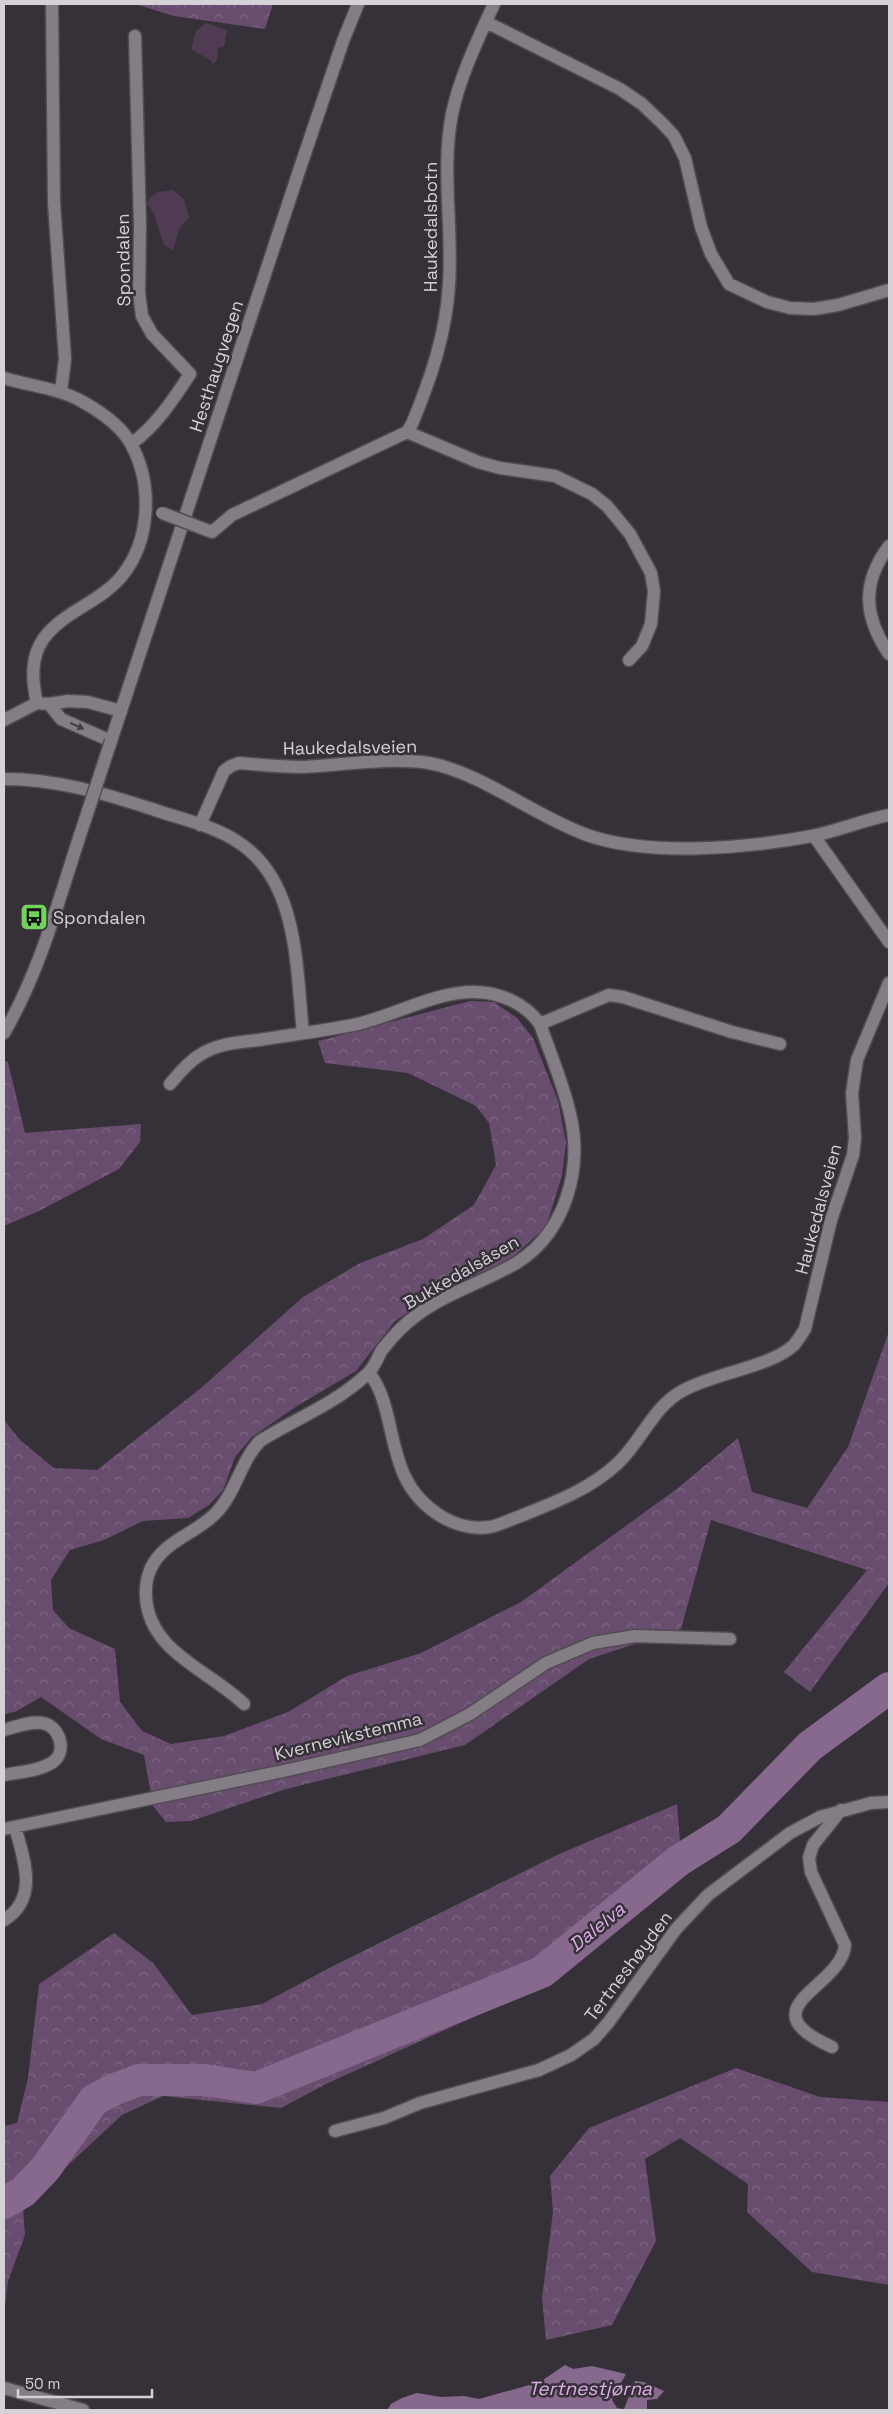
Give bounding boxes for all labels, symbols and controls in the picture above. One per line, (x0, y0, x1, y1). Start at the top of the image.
street label: Haukedalsbotn (419, 162, 442, 292)
street label: Spondalen (111, 213, 135, 307)
street label: Hesthaugvegen (184, 297, 248, 435)
one-way arrow (70, 723, 84, 731)
street label: Haukedalsveien (283, 734, 417, 760)
bus stop icon: Spondalen (19, 902, 49, 932)
place label: Spondalen (53, 906, 146, 929)
street label: Haukedalsveien (789, 1141, 847, 1277)
street label: Bukkedalsåsen (399, 1230, 523, 1314)
street label: Kvernevikstemma (272, 1707, 424, 1765)
water label: Dalelva (564, 1897, 630, 1957)
street label: Tertneshøyden (579, 1906, 677, 2026)
scale bar (18, 2366, 151, 2398)
text: 50 m (25, 2374, 60, 2393)
water label: Tertnestjørna (528, 2376, 652, 2401)

